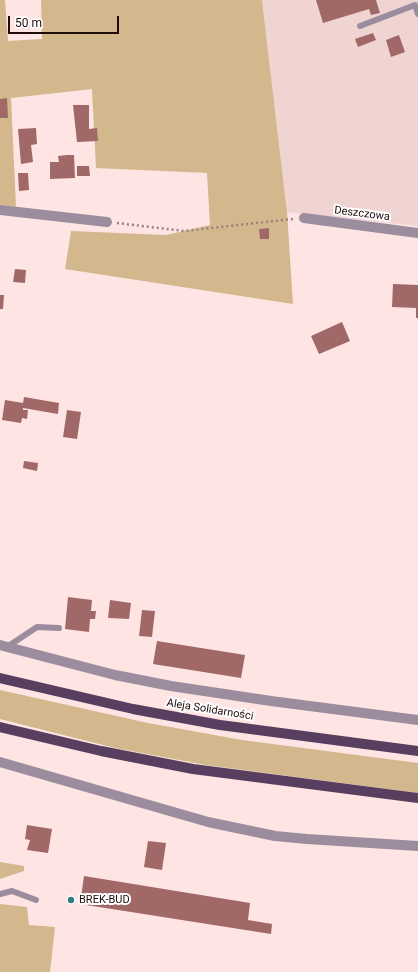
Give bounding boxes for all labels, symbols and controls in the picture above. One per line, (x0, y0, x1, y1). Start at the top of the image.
scale bar (10, 8, 121, 34)
text: 50 m (15, 16, 42, 30)
street label: Deszczowa (334, 204, 390, 224)
street label: Aleja Solidarności (166, 697, 254, 723)
place label: BREK-BUD (79, 893, 130, 907)
marker: BREK-BUD (66, 895, 76, 905)

